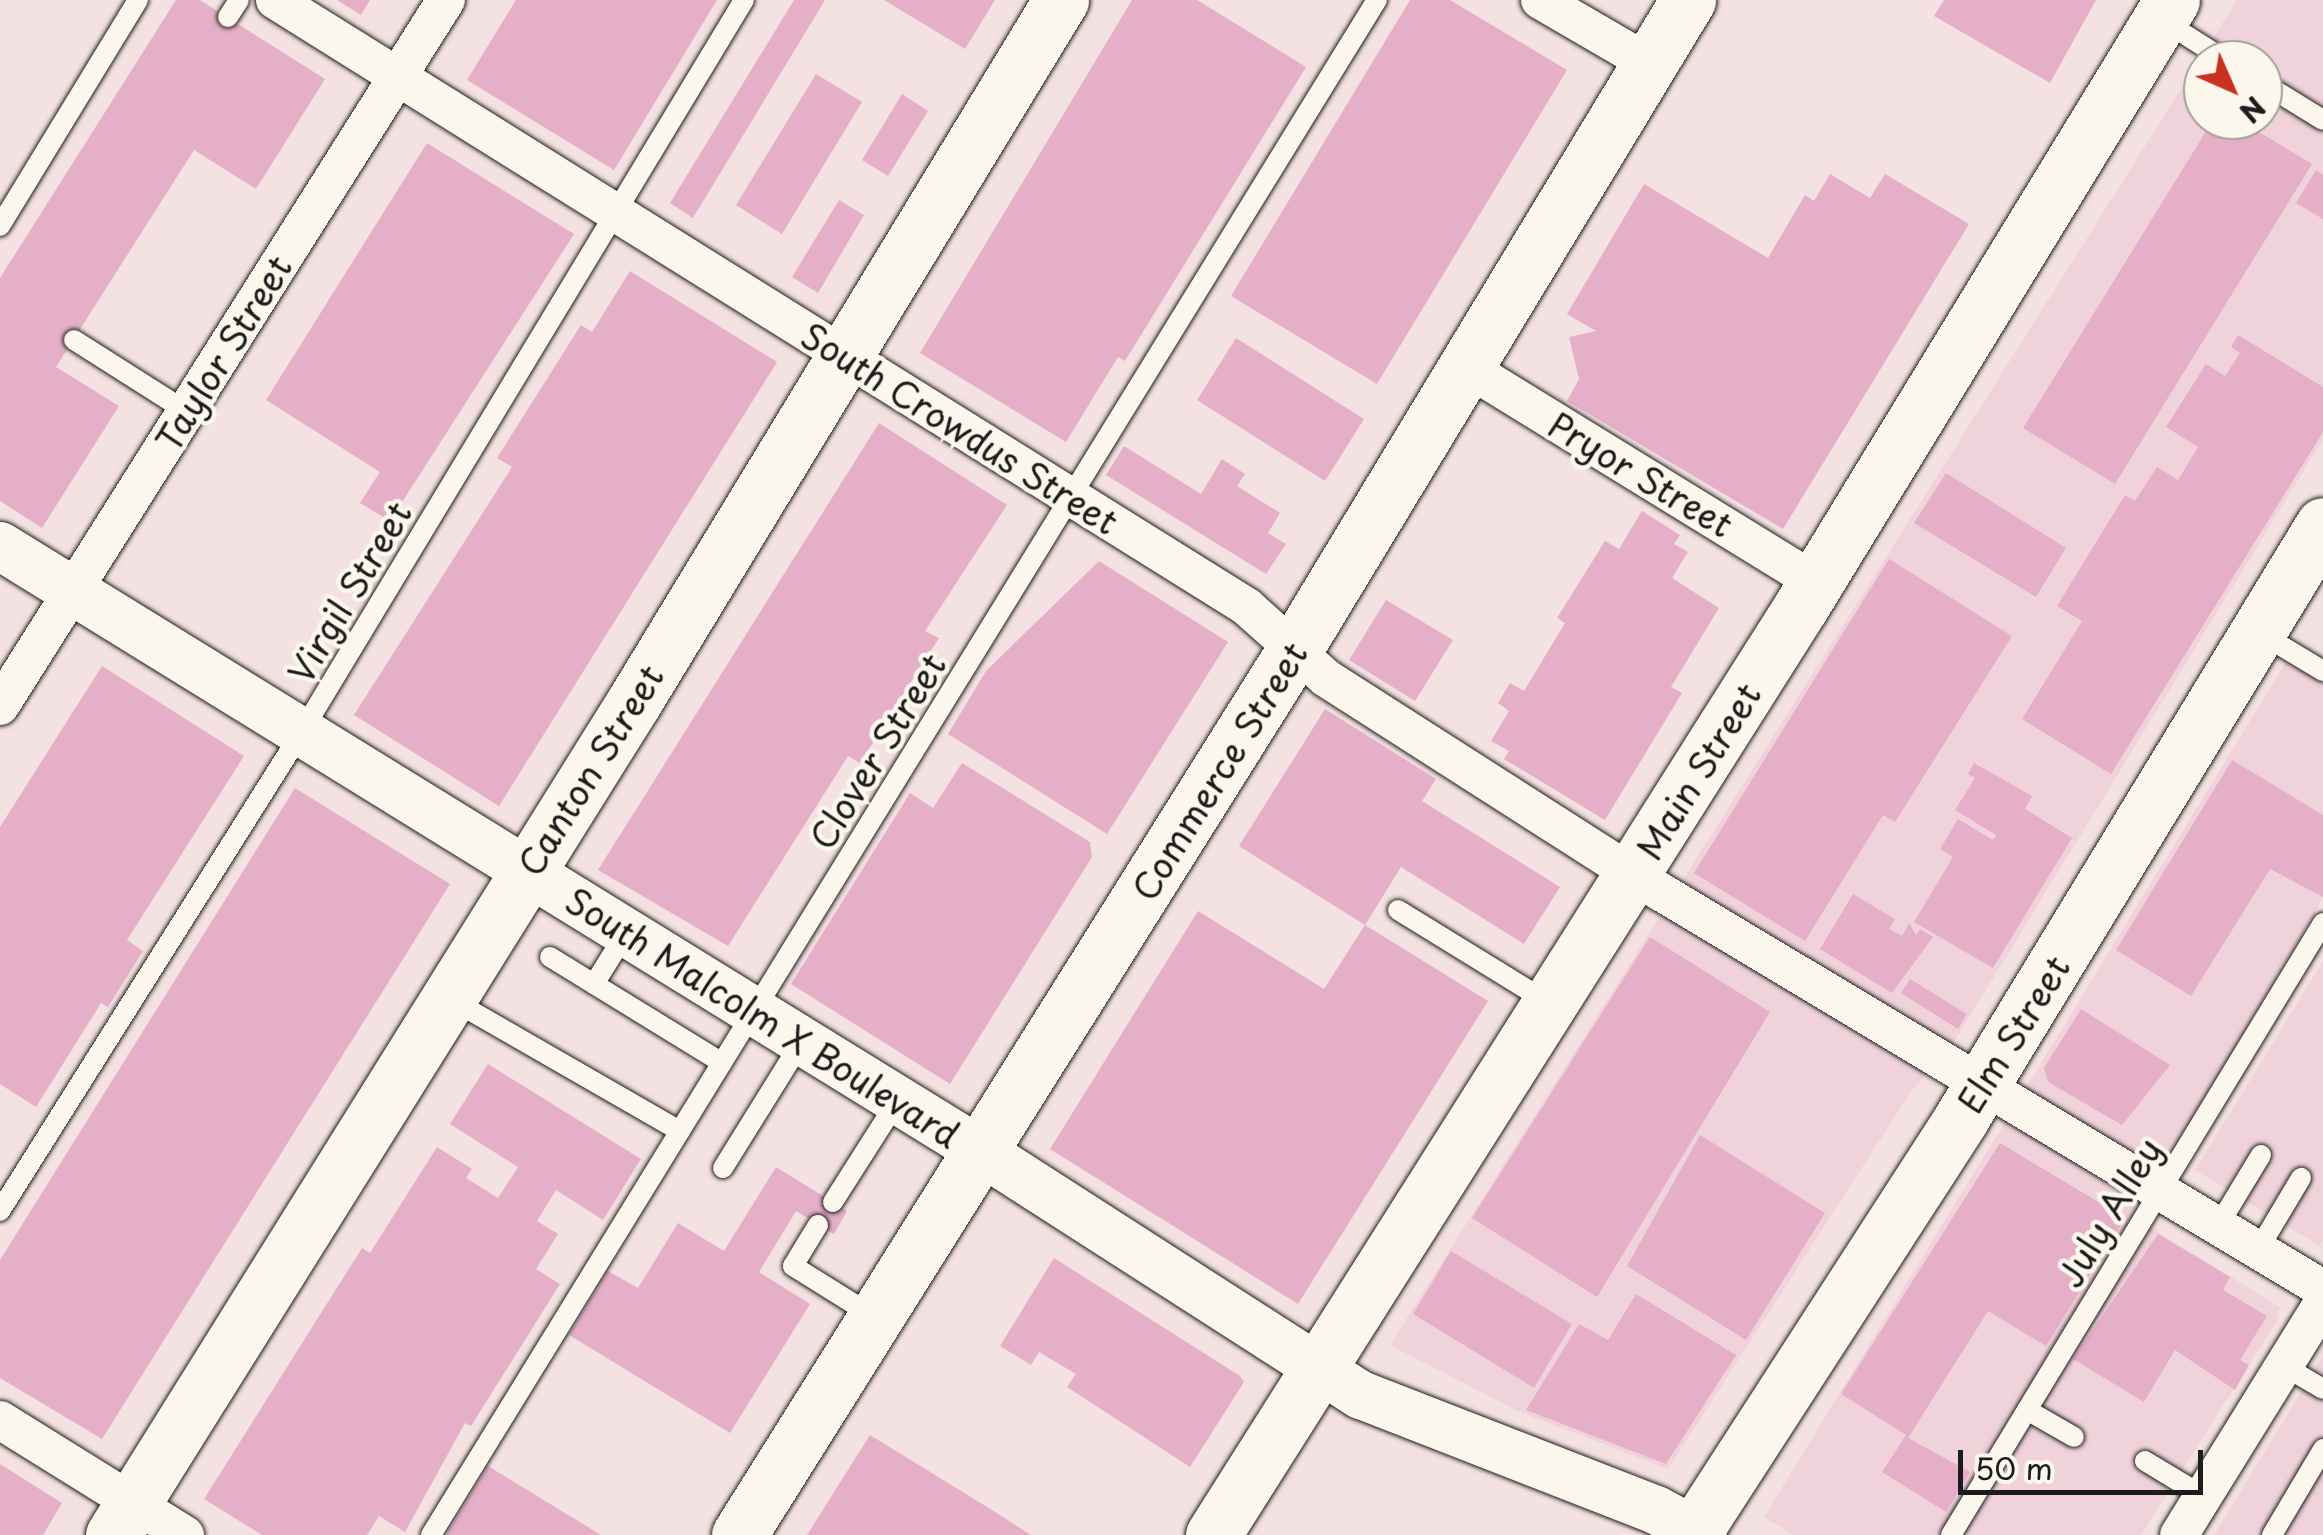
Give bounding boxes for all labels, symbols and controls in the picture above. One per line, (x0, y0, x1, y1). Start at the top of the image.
north arrow (2183, 40, 2283, 140)
text: N (2230, 87, 2276, 133)
street label: Taylor Street (146, 247, 300, 459)
street label: South Crowdus Street (793, 313, 1127, 543)
street label: Pryor Street (1541, 402, 1741, 546)
street label: Virgil Street (278, 493, 420, 691)
street label: Commerce Street (1123, 634, 1315, 908)
street label: Clover Street (800, 646, 954, 856)
street label: Canton Street (509, 658, 671, 882)
street label: Main Street (1627, 675, 1769, 867)
street label: South Malcolm X Boulevard (555, 876, 971, 1158)
street label: Elm Street (1948, 947, 2078, 1121)
street label: July Alley (2048, 1130, 2170, 1294)
scale bar (1963, 1430, 2208, 1492)
text: 50 m (1975, 1445, 2053, 1490)

